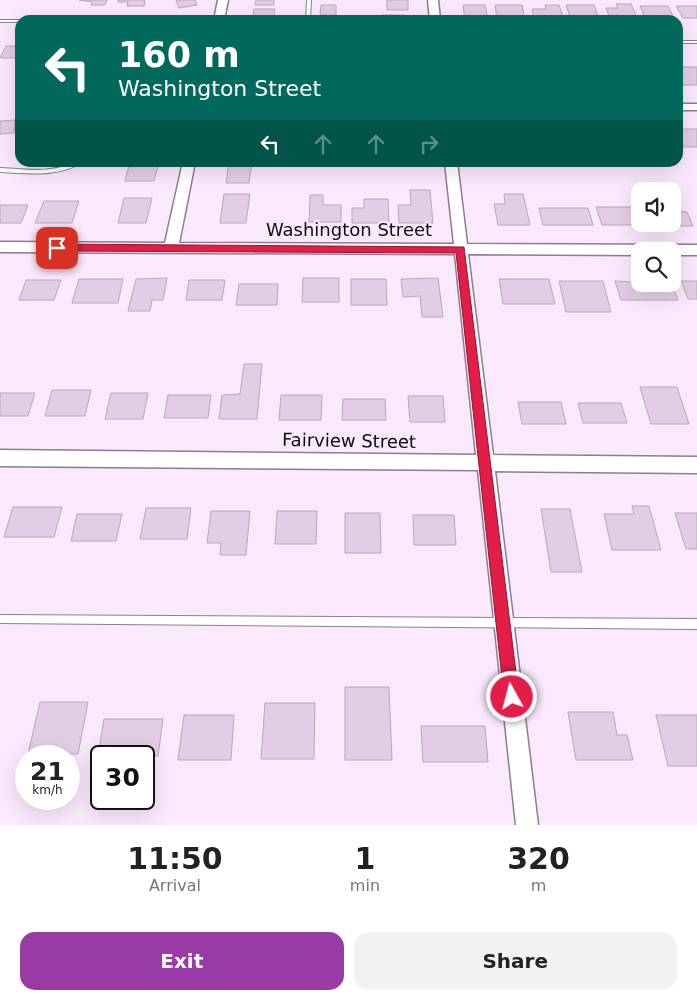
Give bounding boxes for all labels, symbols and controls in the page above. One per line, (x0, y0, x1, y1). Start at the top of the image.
icon: left (35, 35, 100, 100)
text: 160 m (118, 35, 240, 75)
text: Washington Street (118, 76, 321, 101)
icon: left (256, 130, 284, 158)
icon: ahead (309, 130, 337, 158)
icon: ahead (362, 130, 390, 158)
icon: right (415, 130, 443, 158)
map controls (631, 182, 681, 292)
button: sound (631, 182, 681, 232)
street label: Washington Street (266, 219, 432, 240)
pin (36, 227, 78, 269)
icon: arrive (43, 234, 71, 262)
button: search (631, 242, 681, 292)
street label: Fairview Street (282, 429, 416, 452)
position arrow (485, 670, 537, 722)
speed limit sign: 30 (90, 745, 155, 810)
text: 21 (30, 757, 65, 786)
text: km/h (32, 783, 63, 797)
text: 11:50 (127, 841, 223, 876)
text: 1 (354, 841, 375, 876)
text: 320 (507, 841, 570, 876)
text: Arrival (149, 876, 201, 895)
text: min (350, 876, 380, 895)
text: m (531, 876, 546, 895)
button: Exit (20, 932, 344, 990)
button: Share (354, 932, 677, 990)

